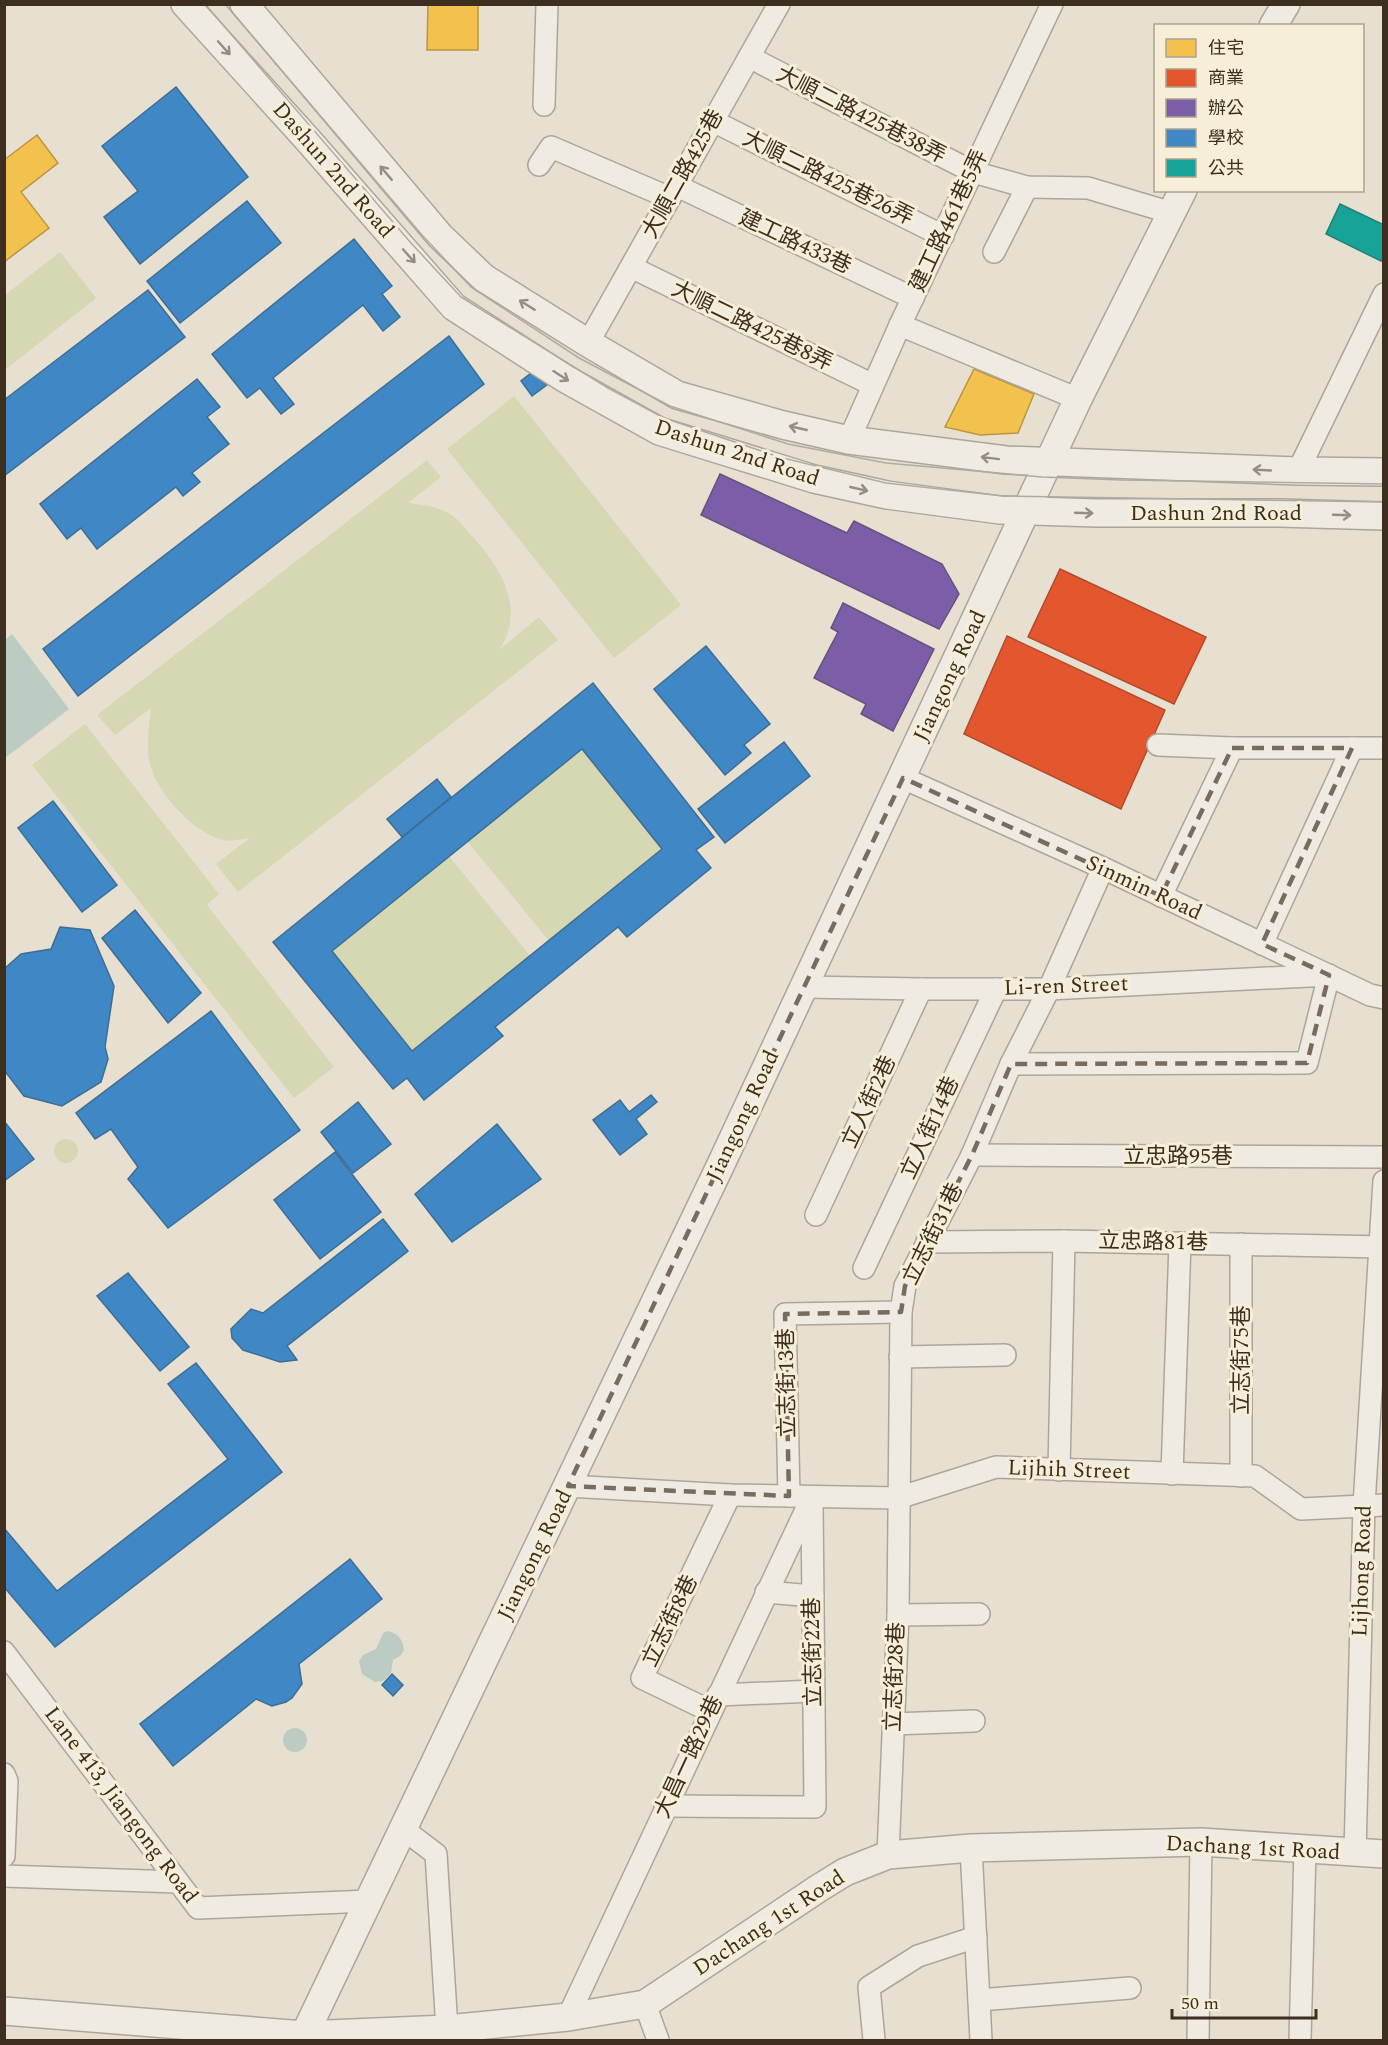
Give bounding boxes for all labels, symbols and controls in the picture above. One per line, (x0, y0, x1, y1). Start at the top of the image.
legend (1154, 24, 1364, 192)
text: 住宅 (1208, 35, 1244, 62)
one-way arrow (217, 40, 231, 55)
street label: 大順二路425巷38弄 (770, 58, 952, 172)
text: 商業 (1208, 65, 1244, 92)
street label: Dashun 2nd Road (264, 94, 402, 246)
text: 辦公 (1208, 95, 1244, 122)
street label: 大順二路425巷 (634, 103, 732, 245)
street label: 大順二路425巷26弄 (737, 122, 919, 234)
text: 學校 (1208, 125, 1244, 152)
street label: 建工路461巷5弄 (902, 144, 996, 298)
text: 公共 (1208, 155, 1244, 182)
one-way arrow (379, 166, 393, 181)
street label: 建工路433巷 (733, 201, 857, 283)
one-way arrow (402, 249, 416, 264)
street label: 大順二路425巷8弄 (666, 273, 838, 379)
one-way arrow (519, 299, 536, 311)
one-way arrow (552, 370, 569, 382)
street label: Dashun 2nd Road (650, 411, 824, 495)
one-way arrow (789, 422, 808, 433)
one-way arrow (981, 452, 1001, 463)
one-way arrow (1253, 464, 1273, 475)
one-way arrow (849, 484, 869, 495)
street label: Dashun 2nd Road (1130, 497, 1302, 530)
one-way arrow (1074, 507, 1094, 518)
one-way arrow (1332, 509, 1352, 520)
street label: Jiangong Road (905, 605, 995, 747)
street label: Sinmin Road (1080, 847, 1208, 929)
street label: Li-ren Street (1003, 967, 1129, 1005)
street label: Jiangong Road (698, 1045, 788, 1187)
street label: 立人街2巷 (833, 1050, 905, 1154)
street label: 立人街14巷 (892, 1071, 968, 1185)
street label: 立忠路95巷 (1123, 1140, 1233, 1173)
street label: 立志街31巷 (894, 1177, 972, 1291)
street label: 立忠路81巷 (1098, 1225, 1208, 1259)
street label: 立志街75巷 (1225, 1305, 1258, 1415)
street label: 立志街13巷 (770, 1328, 804, 1438)
street label: Lijhih Street (1007, 1451, 1131, 1489)
street label: Jiangong Road (489, 1484, 581, 1626)
street label: Lijhong Road (1343, 1504, 1381, 1638)
street label: 立志街8巷 (633, 1569, 707, 1673)
street label: 立志街22巷 (796, 1597, 830, 1707)
street label: 立志街28巷 (877, 1621, 913, 1733)
street label: 大昌一路29巷 (646, 1690, 732, 1824)
street label: Lane 413, Jiangong Road (36, 1699, 206, 1911)
street label: Dachang 1st Road (1165, 1827, 1341, 1869)
street label: Dachang 1st Road (687, 1861, 851, 1985)
scale bar (1172, 1982, 1316, 2020)
text: 50 m (1181, 1990, 1219, 2017)

